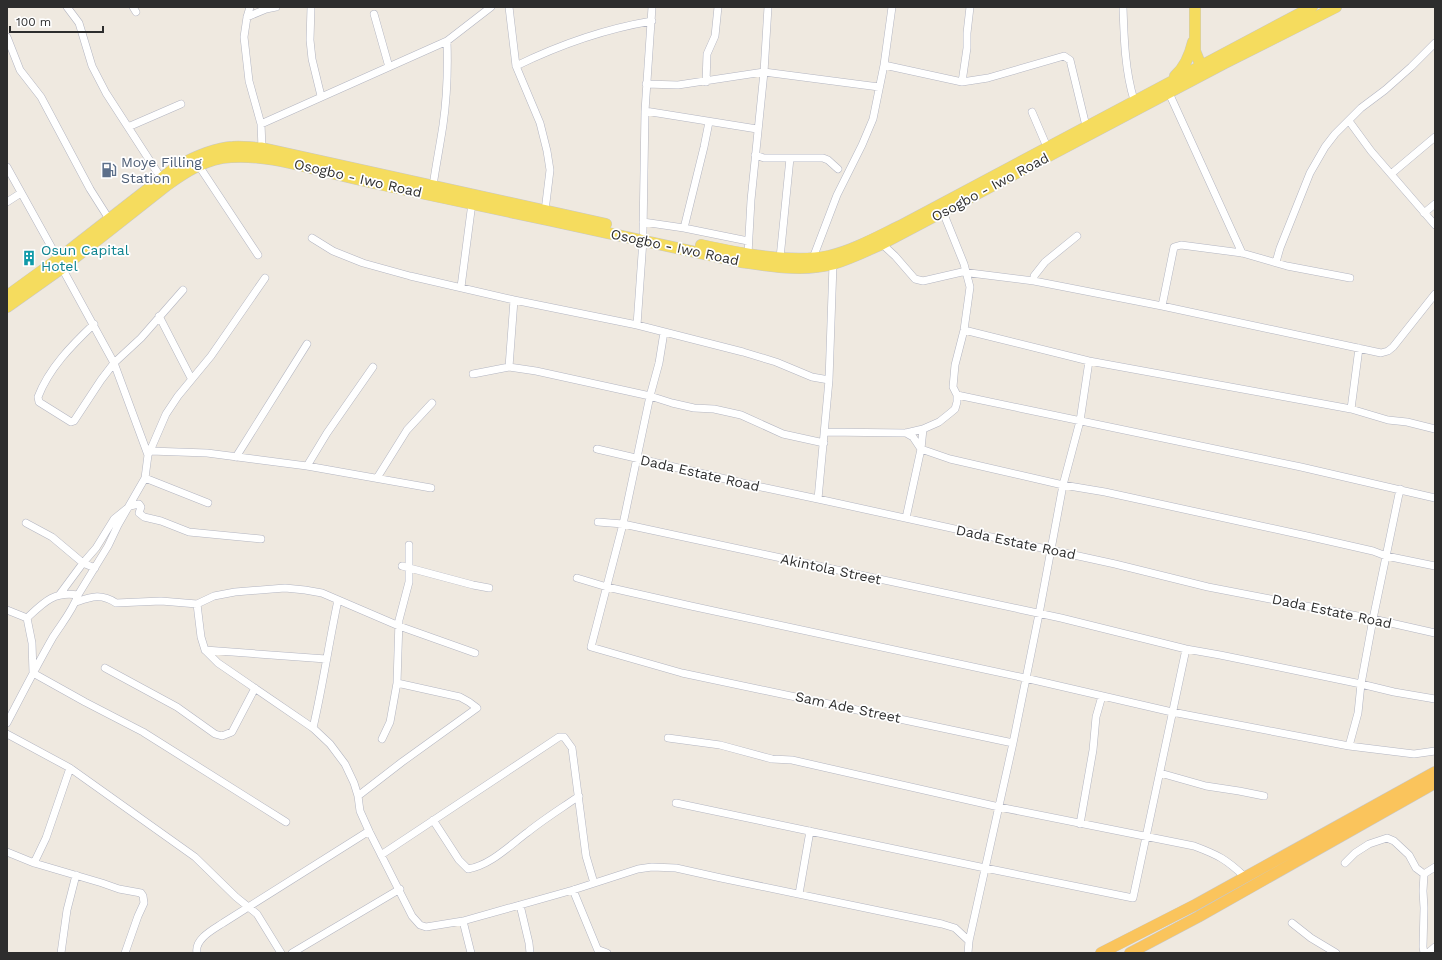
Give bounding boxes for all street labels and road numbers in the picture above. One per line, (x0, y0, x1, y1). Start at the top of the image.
street label: Osogbo - Iwo Road (929, 149, 1051, 225)
street label: Osogbo - Iwo Road (293, 156, 423, 200)
street label: Osogbo - Iwo Road (609, 226, 741, 268)
street label: Dada Estate Road (639, 451, 761, 495)
street label: Dada Estate Road (955, 522, 1077, 562)
street label: Akintola Street (779, 551, 883, 588)
street label: Dada Estate Road (1271, 591, 1393, 631)
street label: Sam Ade Street (794, 688, 902, 726)

